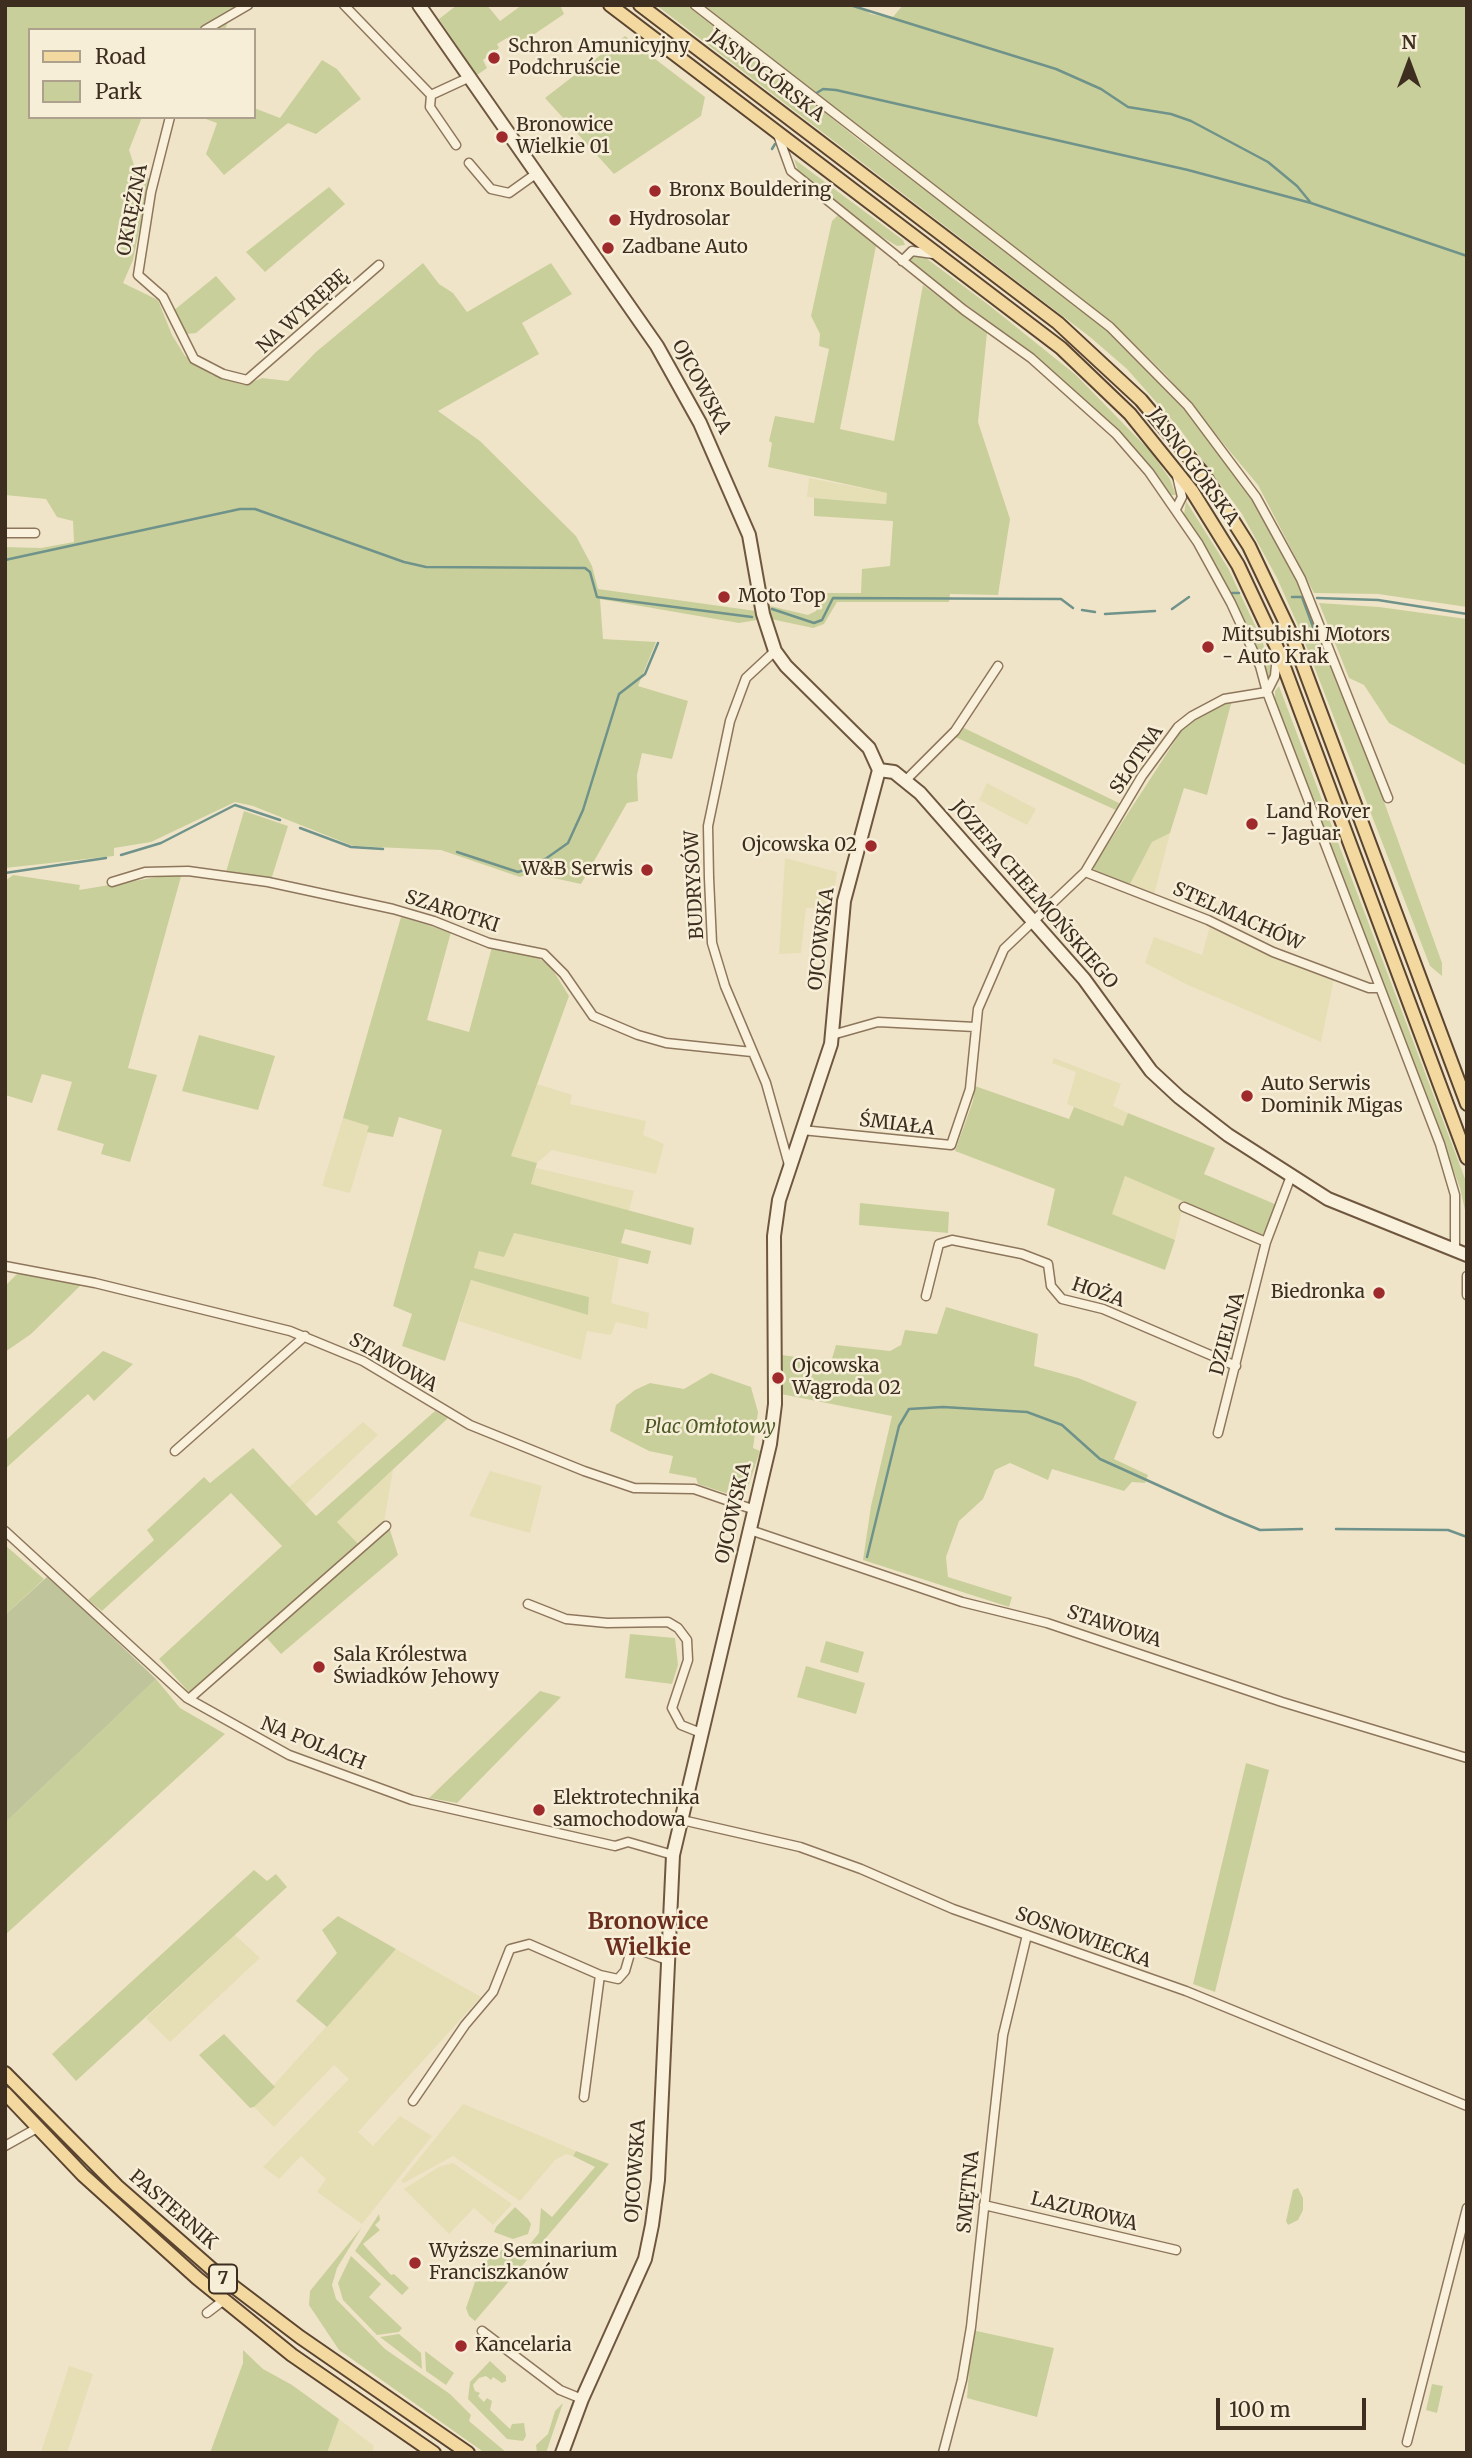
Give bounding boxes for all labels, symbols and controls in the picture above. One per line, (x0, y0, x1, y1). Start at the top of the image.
street label: JASNOGÓRSKA (703, 25, 829, 127)
legend (28, 28, 256, 119)
north arrow (1374, 28, 1444, 98)
text: N (1401, 30, 1417, 54)
place label: Schron Amunicyjny Podchruście (508, 36, 690, 80)
text: Road (95, 43, 146, 70)
marker: Schron Amunicyjny Podchruście (486, 50, 502, 66)
text: Park (95, 78, 142, 105)
place label: Bronowice Wielkie 01 (516, 115, 613, 159)
marker: Bronowice Wielkie 01 (494, 129, 510, 145)
street label: OKRĘŻNA (113, 162, 153, 258)
place label: Bronx Bouldering (669, 180, 831, 202)
marker: Bronx Bouldering (647, 183, 663, 199)
place label: Hydrosolar (629, 209, 730, 231)
marker: Hydrosolar (607, 212, 623, 228)
place label: Zadbane Auto (622, 237, 748, 259)
marker: Zadbane Auto (600, 240, 616, 256)
street label: NA WYRĘBĘ (253, 265, 353, 359)
street label: OJCOWSKA (667, 336, 735, 438)
street label: JASNOGÓRSKA (1143, 404, 1243, 530)
place label: Moto Top (738, 586, 826, 608)
marker: Moto Top (716, 589, 732, 605)
place label: Mitsubishi Motors - Auto Krak (1222, 625, 1390, 669)
marker: Mitsubishi Motors - Auto Krak (1200, 639, 1216, 655)
street label: SŁOTNA (1106, 721, 1168, 799)
street label: JÓZEFA CHEŁMOŃSKIEGO (946, 796, 1122, 994)
place label: Land Rover - Jaguar (1266, 802, 1370, 846)
marker: Land Rover - Jaguar (1244, 816, 1260, 832)
street label: BUDRYSÓW (681, 830, 709, 940)
place label: Ojcowska 02 (742, 835, 857, 857)
marker: Ojcowska 02 (863, 838, 879, 854)
place label: W&B Serwis (521, 859, 633, 881)
marker: W&B Serwis (639, 862, 655, 878)
street label: STELMACHÓW (1169, 878, 1307, 956)
street label: SZAROTKI (402, 886, 502, 938)
street label: OJCOWSKA (804, 886, 840, 992)
place label: Auto Serwis Dominik Migas (1261, 1074, 1403, 1118)
marker: Auto Serwis Dominik Migas (1239, 1088, 1255, 1104)
street label: ŚMIAŁA (858, 1109, 936, 1141)
street label: HOŻA (1069, 1273, 1127, 1313)
place label: Biedronka (1271, 1282, 1365, 1304)
marker: Biedronka (1371, 1285, 1387, 1301)
street label: DZIELNA (1206, 1290, 1250, 1378)
street label: STAWOWA (345, 1329, 441, 1397)
place label: Ojcowska Wągroda 02 (792, 1356, 901, 1400)
marker: Ojcowska Wągroda 02 (770, 1370, 786, 1386)
park label: Plac Omłotowy (644, 1417, 776, 1439)
street label: OJCOWSKA (711, 1460, 757, 1566)
street label: STAWOWA (1064, 1601, 1164, 1653)
place label: Sala Królestwa Świadków Jehowy (333, 1645, 499, 1689)
marker: Sala Królestwa Świadków Jehowy (311, 1659, 327, 1675)
street label: NA POLACH (257, 1713, 369, 1775)
place label: Elektrotechnika samochodowa (553, 1788, 700, 1832)
marker: Elektrotechnika samochodowa (531, 1802, 547, 1818)
street label: SOSNOWIECKA (1012, 1903, 1154, 1973)
district label: Bronowice Wielkie (587, 1908, 709, 1962)
street label: OJCOWSKA (621, 2119, 651, 2223)
street label: SMĘTNA (953, 2149, 985, 2235)
street label: PASTERNIK (124, 2166, 222, 2254)
street label: LAZUROWA (1028, 2188, 1140, 2236)
place label: Wyższe Seminarium Franciszkanów (429, 2241, 618, 2285)
marker: Wyższe Seminarium Franciszkanów (407, 2255, 423, 2271)
road number: 7 (209, 2264, 237, 2294)
place label: Kancelaria (475, 2335, 572, 2357)
marker: Kancelaria (453, 2338, 469, 2354)
scale bar (1220, 2384, 1370, 2428)
text: 100 m (1229, 2396, 1291, 2423)

